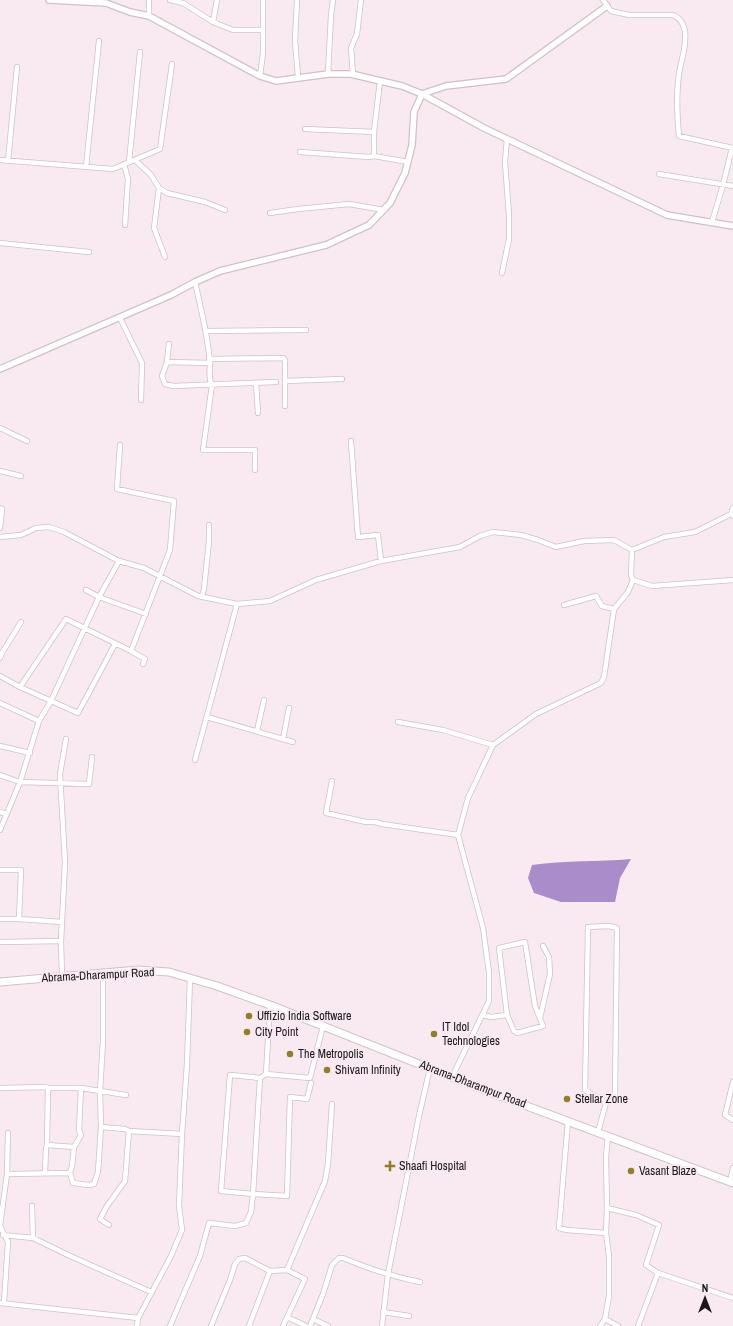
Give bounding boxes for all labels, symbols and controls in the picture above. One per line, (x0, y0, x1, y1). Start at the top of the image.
street label: Abrama-Dharampur Road (40, 964, 155, 986)
place label: Uffizio India Software (257, 1008, 351, 1024)
marker: Uffizio India Software (244, 1011, 254, 1021)
place label: IT Idol Technologies (442, 1019, 500, 1049)
place label: City Point (255, 1024, 298, 1040)
marker: City Point (242, 1027, 252, 1037)
marker: IT Idol Technologies (429, 1029, 439, 1039)
place label: The Metropolis (298, 1046, 364, 1062)
marker: The Metropolis (285, 1049, 295, 1059)
street label: Abrama-Dharampur Road (416, 1056, 529, 1112)
place label: Shivam Infinity (335, 1062, 401, 1078)
marker: Shivam Infinity (322, 1065, 332, 1075)
place label: Stellar Zone (575, 1091, 628, 1107)
marker: Stellar Zone (562, 1094, 572, 1104)
place label: Shaafi Hospital (399, 1158, 466, 1174)
marker: Shaafi Hospital (384, 1160, 396, 1172)
place label: Vasant Blaze (639, 1163, 696, 1179)
marker: Vasant Blaze (626, 1166, 636, 1176)
north arrow (685, 1278, 725, 1318)
text: N (702, 1281, 708, 1295)

